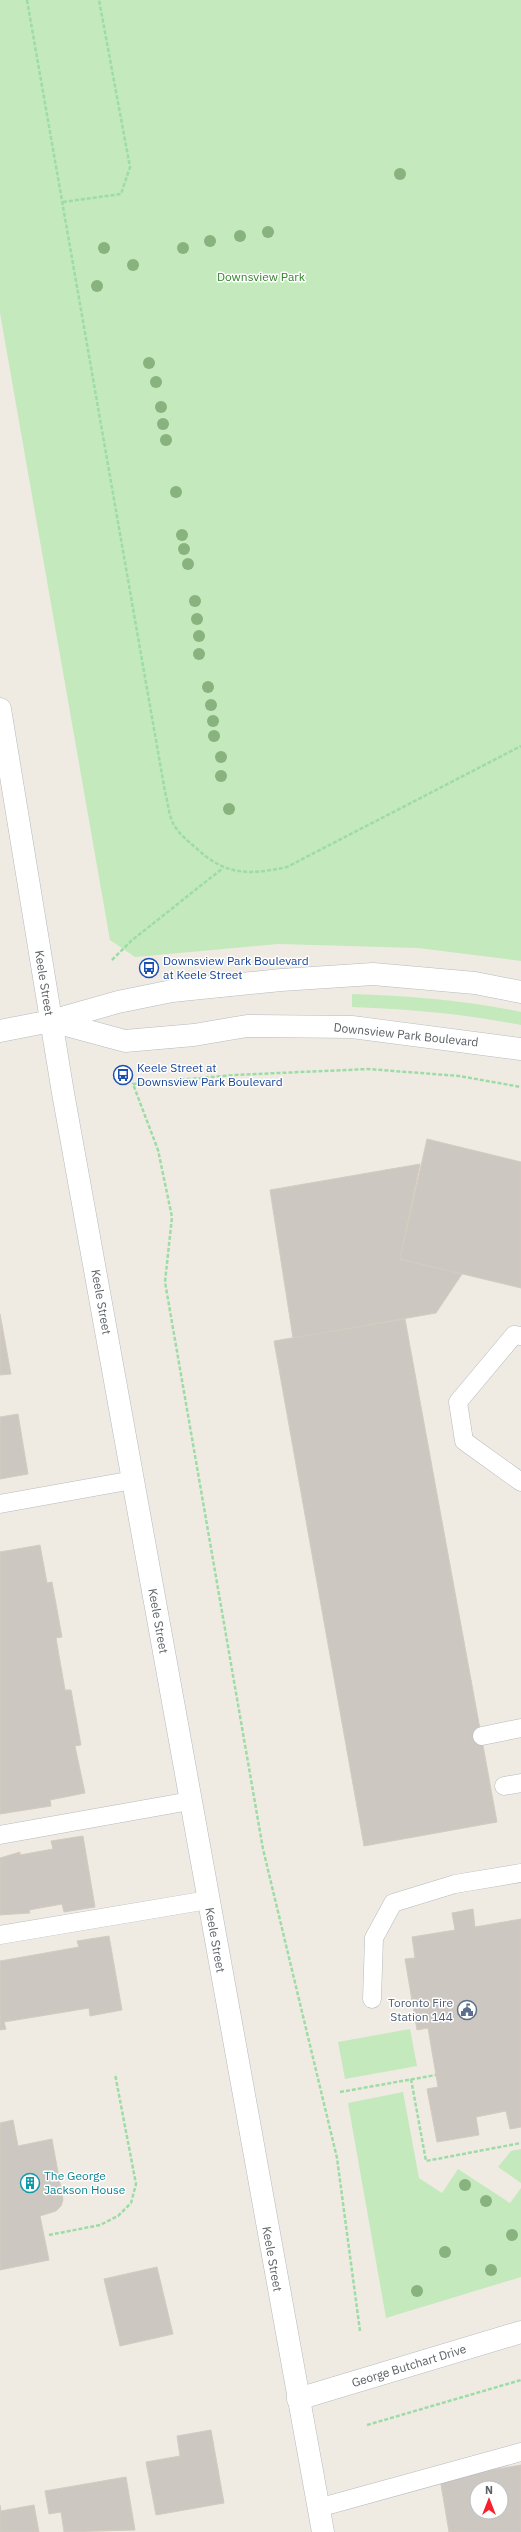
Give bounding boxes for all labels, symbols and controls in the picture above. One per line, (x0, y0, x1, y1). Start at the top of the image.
park label: Downsview Park (217, 269, 306, 284)
street label: Keele Street (32, 949, 57, 1017)
place label: Downsview Park Boulevard at Keele Street (163, 953, 309, 982)
bus stop icon: Downsview Park Boulevard at Keele Street (138, 957, 160, 979)
street label: Downsview Park Boulevard (333, 1019, 479, 1050)
place label: Keele Street at Downsview Park Boulevard (137, 1060, 283, 1089)
bus stop icon: Keele Street at Downsview Park Boulevard (112, 1064, 134, 1086)
street label: Keele Street (88, 1268, 115, 1336)
street label: Keele Street (145, 1587, 172, 1655)
street label: Keele Street (202, 1906, 229, 1974)
place label: Toronto Fire Station 144 (388, 1995, 453, 2024)
public building icon: Toronto Fire Station 144 (456, 1999, 478, 2021)
place label: The George Jackson House (44, 2168, 126, 2197)
building icon: The George Jackson House (19, 2172, 41, 2194)
street label: Keele Street (259, 2225, 286, 2293)
street label: George Butchart Drive (350, 2341, 468, 2390)
north arrow (469, 2480, 509, 2520)
text: N (485, 2483, 493, 2497)

